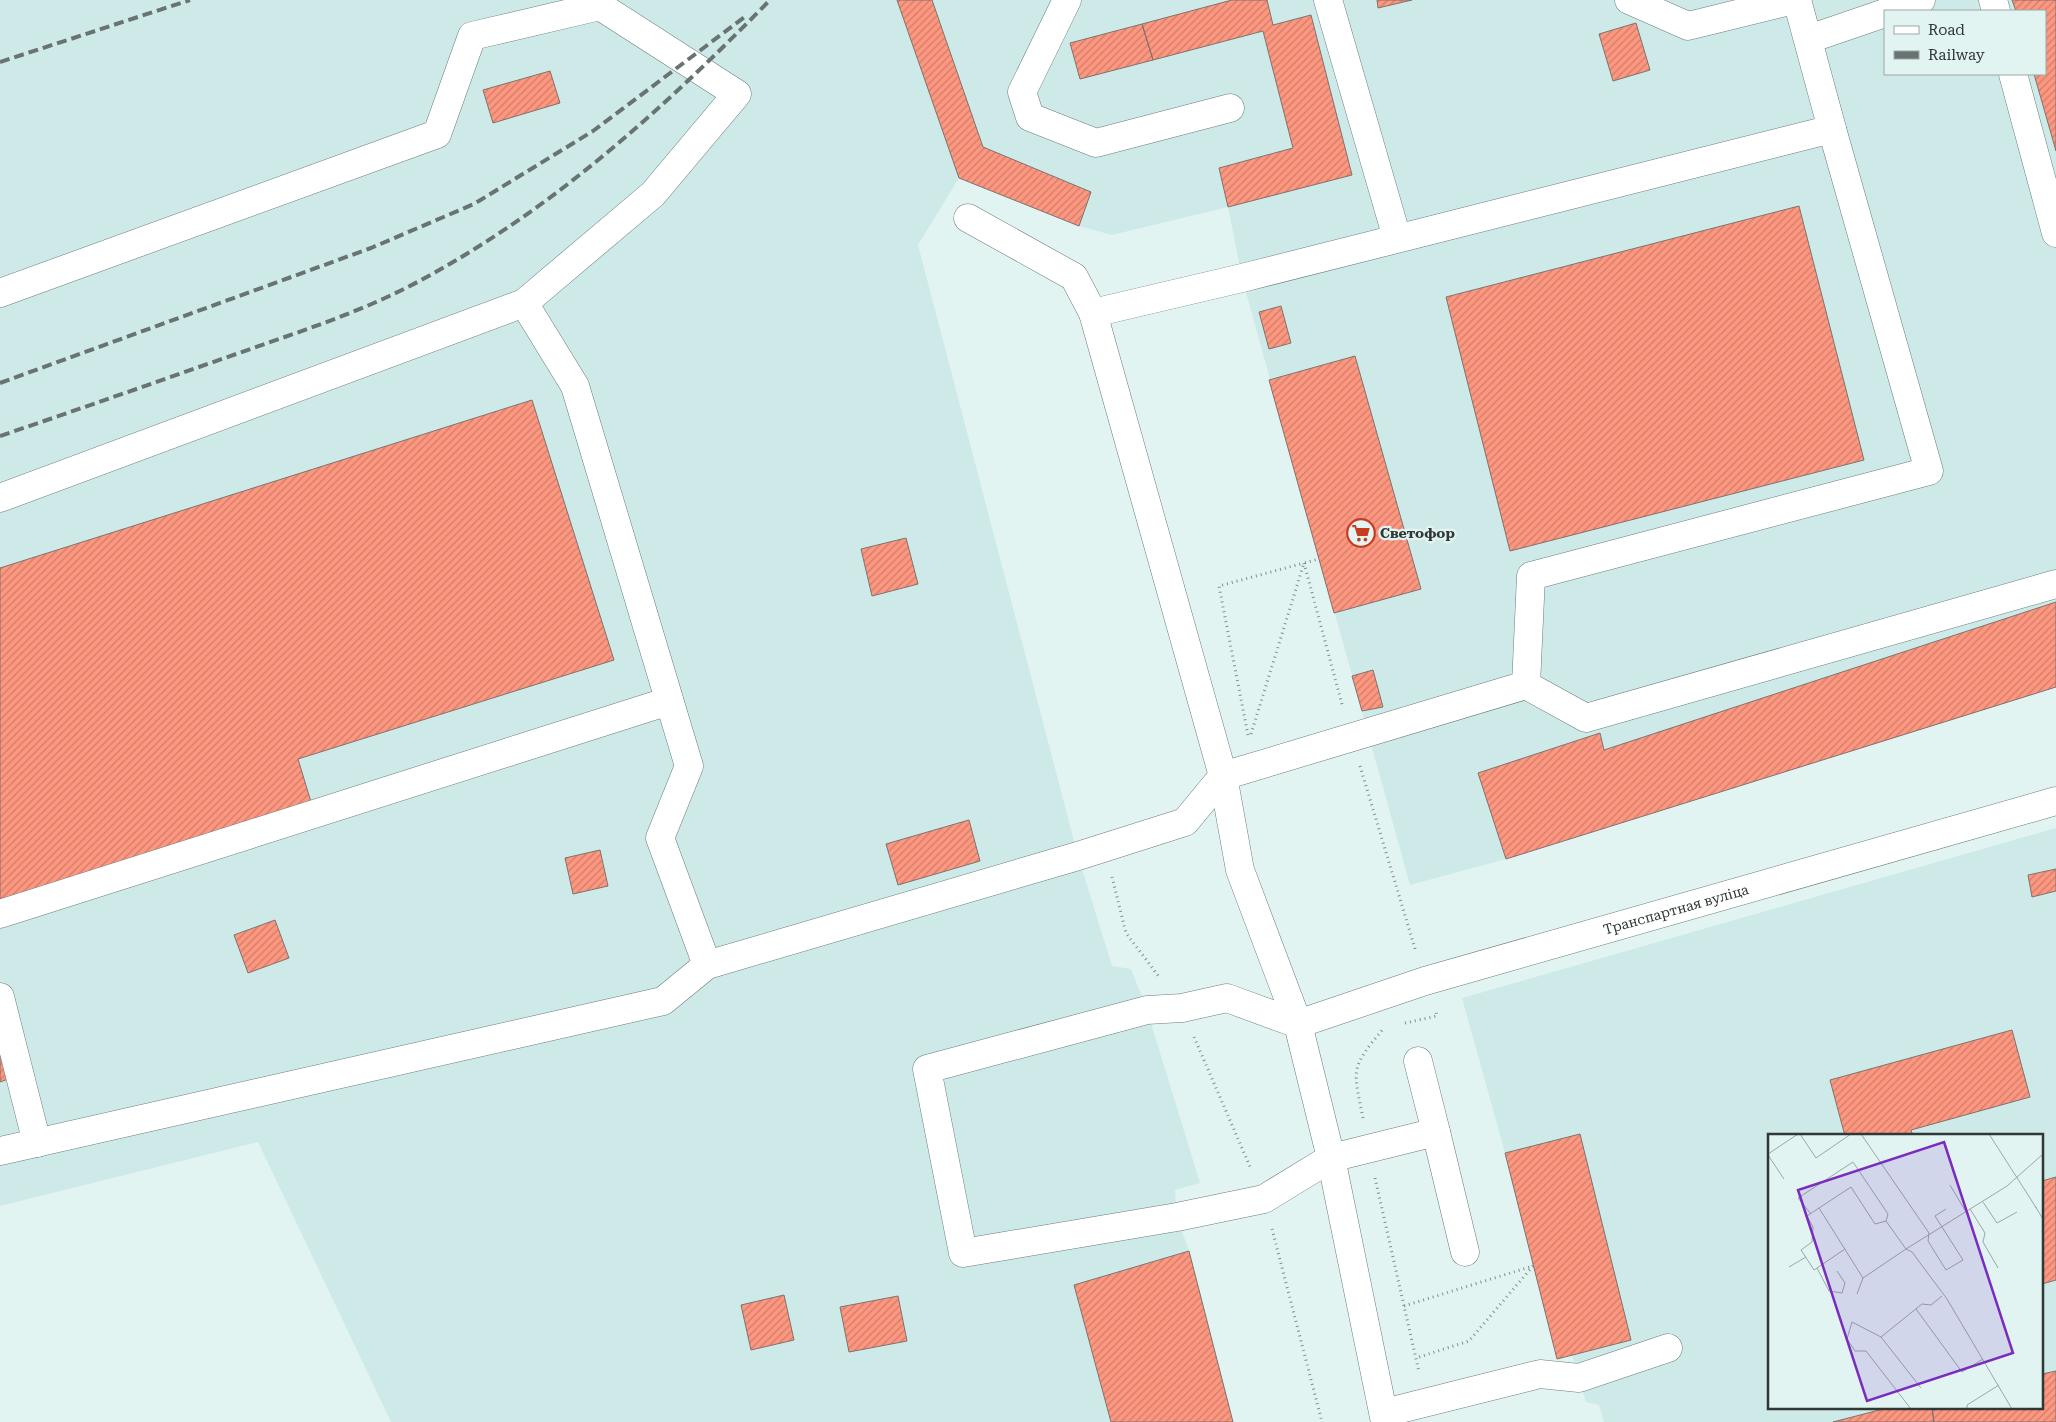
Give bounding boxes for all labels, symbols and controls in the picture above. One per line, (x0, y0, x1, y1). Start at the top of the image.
legend (1884, 10, 2046, 75)
text: Road (1928, 21, 1965, 39)
text: Railway (1928, 46, 1985, 64)
supermarket icon: Светофор (1346, 518, 1376, 548)
place label: Светофор (1380, 525, 1455, 541)
street label: Транспартная вуліца (1601, 881, 1751, 938)
inset map (1768, 1134, 2044, 1410)

